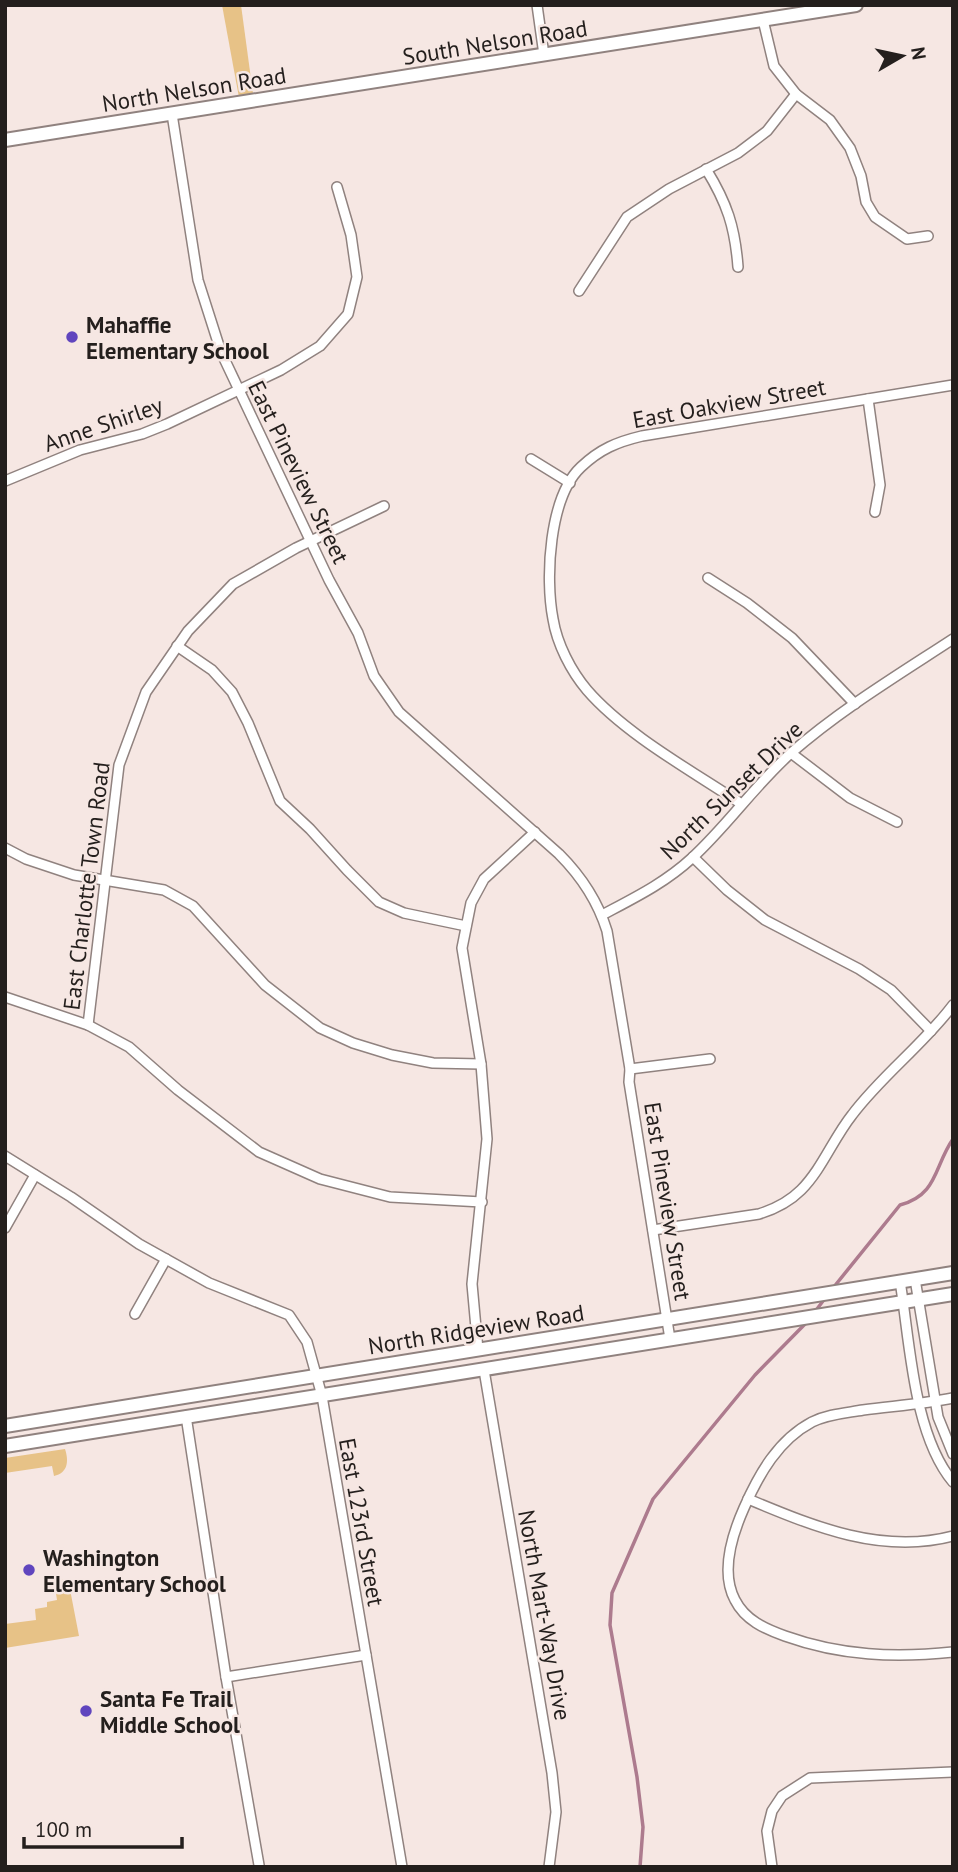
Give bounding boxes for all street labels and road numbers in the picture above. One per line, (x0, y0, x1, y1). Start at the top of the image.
street label: South Nelson Road (400, 13, 590, 71)
street label: North Nelson Road (100, 60, 288, 118)
street label: East Oakview Street (630, 372, 828, 434)
street label: East Pineview Street (242, 376, 356, 568)
street label: Anne Shirley (40, 390, 167, 458)
street label: North Sunset Drive (654, 715, 808, 865)
street label: East Charlotte Town Road (56, 760, 116, 1012)
street label: East Pineview Street (638, 1100, 698, 1302)
street label: North Ridgeview Road (366, 1298, 586, 1360)
street label: East 123rd Street (333, 1436, 391, 1608)
street label: North Mart-Way Drive (512, 1507, 578, 1723)

